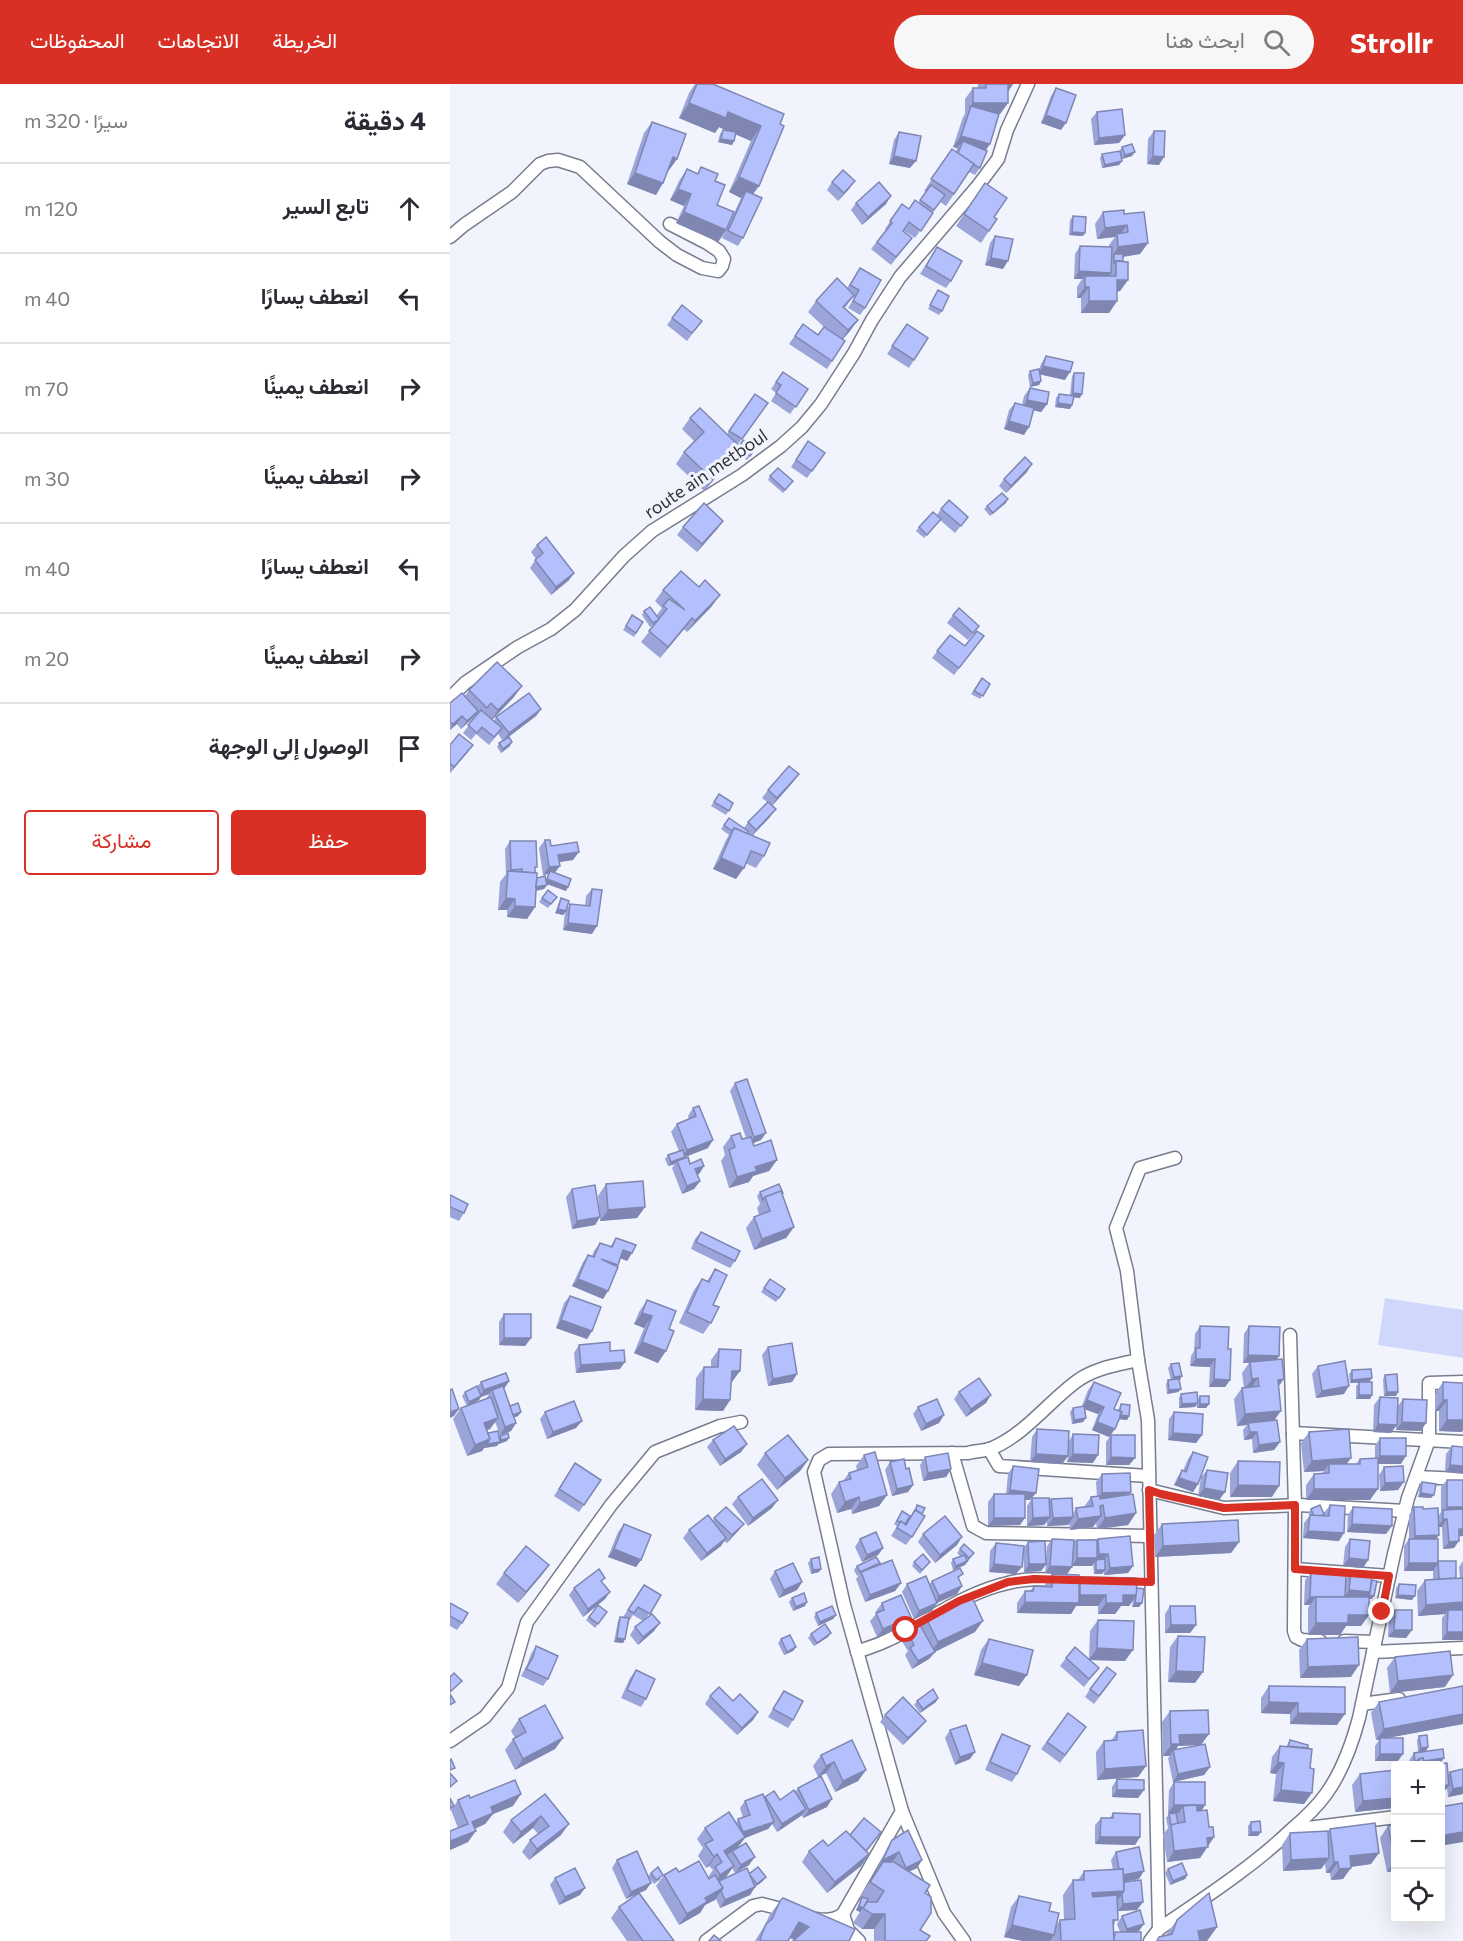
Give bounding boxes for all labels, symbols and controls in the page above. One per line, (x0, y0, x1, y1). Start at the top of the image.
search box (894, 15, 1314, 69)
text: Strollr (1350, 25, 1433, 59)
text: ابحث هنا (1165, 26, 1245, 53)
icon: search (1260, 26, 1293, 59)
text: المحفوظات (30, 27, 125, 52)
text: الاتجاهات (158, 27, 239, 52)
text: الخريطة (272, 27, 337, 52)
text: 4 دقيقة (344, 104, 426, 135)
text: سيرًا · 320 m (24, 108, 128, 132)
text: تابع السير (283, 192, 369, 219)
icon: ahead (393, 192, 426, 225)
text: 120 m (24, 196, 78, 220)
text: انعطف يسارًا (261, 282, 369, 309)
icon: left (393, 282, 426, 315)
text: 40 m (24, 286, 70, 310)
text: انعطف يمينًا (263, 372, 369, 399)
icon: right (393, 372, 426, 405)
text: 70 m (24, 376, 69, 400)
street label: route ain metboul (640, 424, 771, 523)
text: انعطف يمينًا (263, 462, 369, 489)
icon: right (393, 462, 426, 495)
text: 30 m (24, 466, 70, 490)
text: انعطف يسارًا (261, 552, 369, 579)
icon: left (393, 552, 426, 585)
text: 40 m (24, 556, 70, 580)
text: انعطف يمينًا (263, 642, 369, 669)
icon: right (393, 642, 426, 675)
text: 20 m (24, 646, 69, 670)
text: الوصول إلى الوجهة (209, 732, 369, 759)
icon: arrive (393, 732, 426, 765)
button: مشاركة (24, 810, 219, 875)
button: حفظ (231, 810, 426, 875)
route end (1368, 1598, 1394, 1624)
route start (892, 1616, 918, 1642)
map controls (1391, 1761, 1445, 1923)
button: + (1391, 1761, 1445, 1815)
button: − (1391, 1815, 1445, 1869)
button: locate (1391, 1869, 1445, 1923)

